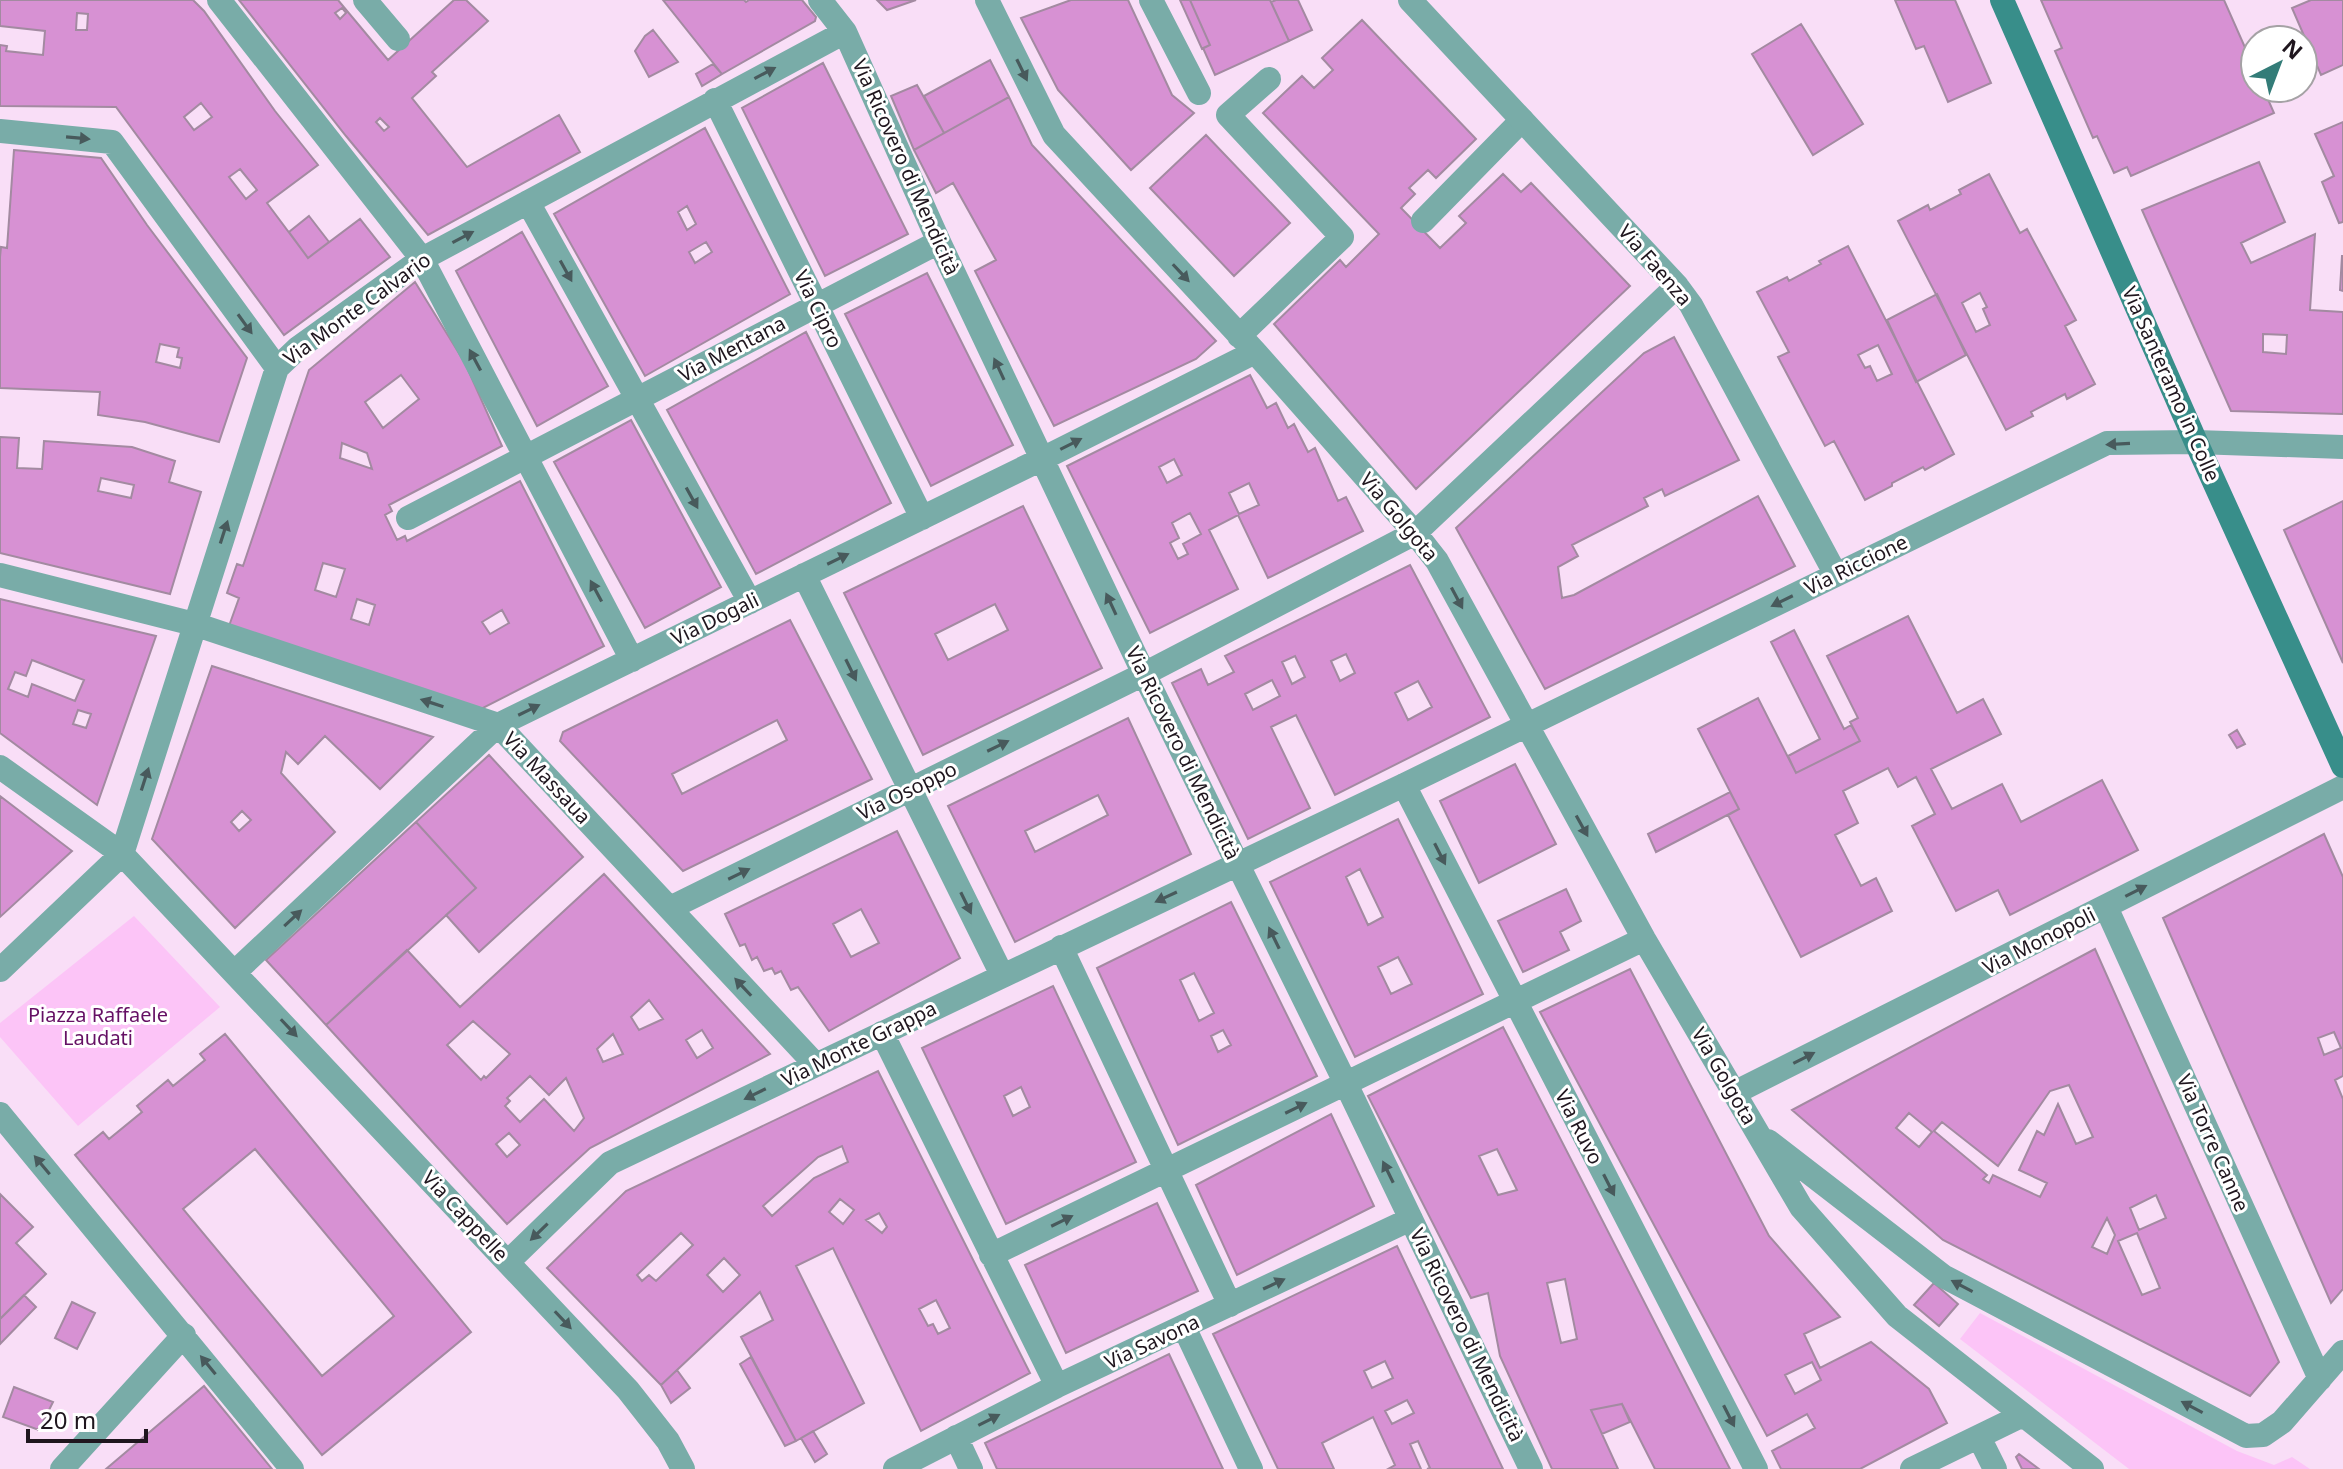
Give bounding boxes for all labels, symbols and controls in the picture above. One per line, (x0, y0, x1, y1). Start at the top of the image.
north arrow (2239, 24, 2319, 104)
text: N (2276, 31, 2310, 66)
street label: Via Ricovero di Mendicità (846, 54, 966, 279)
one-way arrow (1015, 59, 1028, 82)
one-way arrow (754, 67, 777, 80)
one-way arrow (66, 132, 91, 145)
street label: Via Faenza (1613, 218, 1698, 311)
one-way arrow (451, 230, 474, 244)
street label: Via Monte Calvario (278, 246, 436, 371)
one-way arrow (559, 259, 572, 282)
one-way arrow (1171, 263, 1189, 282)
street label: Via Cipro (788, 265, 849, 352)
street label: Via Santeramo in Colle (2116, 282, 2227, 486)
street label: Via Mentana (674, 309, 790, 388)
one-way arrow (237, 313, 252, 334)
one-way arrow (468, 349, 481, 372)
one-way arrow (992, 357, 1006, 381)
one-way arrow (1060, 438, 1083, 451)
one-way arrow (2105, 438, 2130, 451)
street label: Via Golgota (1354, 467, 1445, 567)
one-way arrow (684, 487, 698, 509)
one-way arrow (218, 519, 231, 543)
street label: Via Riccione (1800, 528, 1912, 601)
one-way arrow (826, 552, 849, 566)
one-way arrow (589, 579, 602, 602)
street label: Via Dogali (667, 586, 763, 651)
one-way arrow (1450, 587, 1464, 610)
one-way arrow (1104, 592, 1117, 615)
one-way arrow (1770, 594, 1794, 608)
street label: Via Ricovero di Mendicità (1120, 642, 1247, 864)
one-way arrow (844, 659, 857, 682)
one-way arrow (420, 697, 444, 709)
one-way arrow (517, 703, 540, 717)
street label: Via Massaua (498, 726, 597, 830)
one-way arrow (986, 739, 1009, 753)
street label: Via Osoppo (853, 755, 961, 826)
one-way arrow (139, 767, 152, 791)
one-way arrow (1575, 815, 1588, 838)
one-way arrow (1433, 843, 1446, 866)
one-way arrow (728, 867, 751, 881)
one-way arrow (2125, 885, 2148, 898)
one-way arrow (1155, 890, 1178, 904)
one-way arrow (959, 892, 973, 915)
street label: Via Monopoli (1978, 901, 2100, 981)
one-way arrow (283, 909, 302, 927)
one-way arrow (1267, 927, 1281, 950)
one-way arrow (735, 978, 753, 997)
street label: Via Monte Grappa (777, 994, 941, 1093)
park label: Piazza Raffaele Laudati (28, 1001, 168, 1051)
one-way arrow (280, 1019, 298, 1038)
street label: Via Golgota (1686, 1022, 1763, 1129)
one-way arrow (1792, 1052, 1815, 1065)
street label: Via Torre Canne (2171, 1070, 2256, 1216)
street label: Via Ruvo (1549, 1085, 1610, 1169)
one-way arrow (743, 1087, 767, 1101)
one-way arrow (1284, 1101, 1308, 1115)
one-way arrow (34, 1155, 51, 1175)
one-way arrow (1381, 1160, 1395, 1183)
street label: Via Cappelle (416, 1164, 514, 1267)
one-way arrow (1603, 1174, 1616, 1197)
one-way arrow (1050, 1214, 1073, 1228)
one-way arrow (530, 1222, 549, 1241)
street label: Via Ricovero di Mendicità (1404, 1224, 1531, 1446)
one-way arrow (1263, 1277, 1286, 1291)
one-way arrow (1951, 1280, 1974, 1293)
street label: Via Savona (1100, 1308, 1204, 1375)
one-way arrow (553, 1310, 571, 1329)
one-way arrow (200, 1355, 217, 1375)
scale bar (28, 1393, 146, 1443)
one-way arrow (2181, 1401, 2204, 1414)
text: 20 m (40, 1403, 96, 1436)
one-way arrow (1722, 1405, 1735, 1428)
one-way arrow (978, 1413, 1001, 1427)

